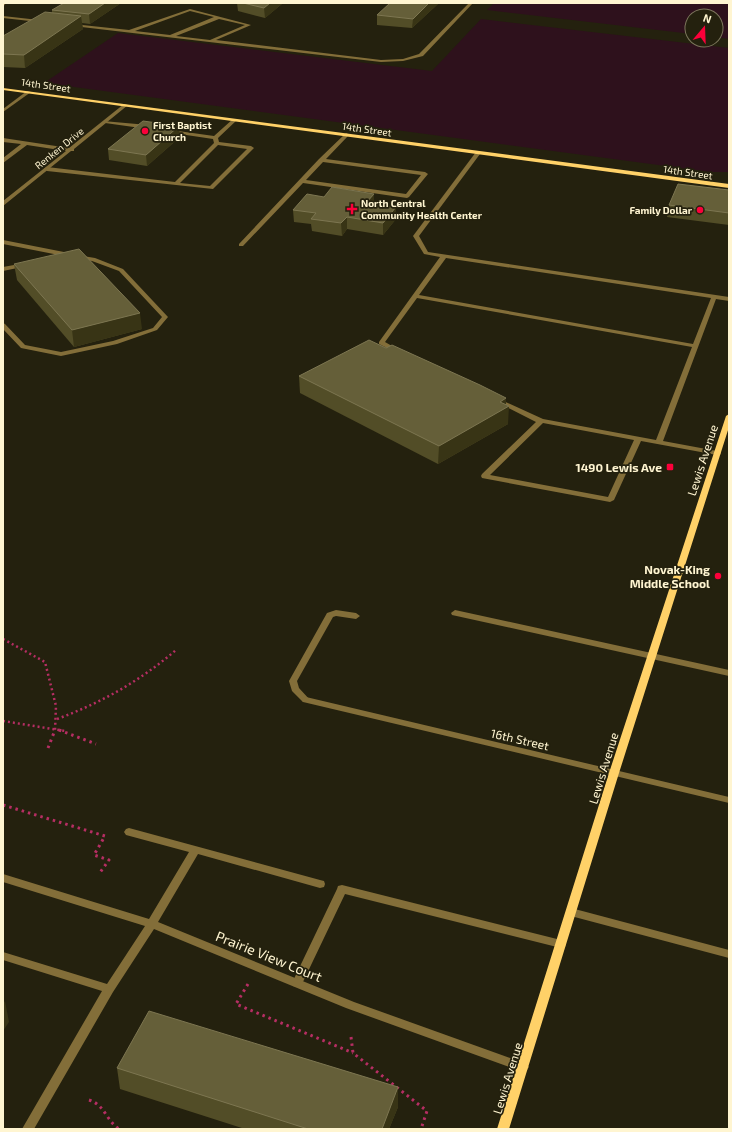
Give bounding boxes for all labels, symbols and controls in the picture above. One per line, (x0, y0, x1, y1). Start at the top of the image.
north arrow (684, 8, 724, 48)
text: N (702, 11, 713, 26)
street label: 14th Street (21, 76, 72, 94)
place label: First Baptist Church (153, 119, 212, 143)
street label: 14th Street (342, 120, 393, 138)
street label: Renken Drive (32, 125, 86, 171)
marker: First Baptist Church (140, 126, 150, 136)
street label: 14th Street (663, 163, 714, 181)
place label: North Central Community Health Center (361, 197, 483, 222)
marker: North Central Community Health Center (346, 203, 358, 215)
place label: Family Dollar (629, 204, 693, 217)
marker: Family Dollar (695, 205, 705, 215)
street label: Lewis Avenue (684, 423, 720, 497)
place label: 1490 Lewis Ave (576, 460, 662, 474)
marker: 1490 Lewis Ave (665, 462, 675, 472)
place label: Novak-King Middle School (630, 562, 710, 590)
marker: Novak-King Middle School (713, 571, 723, 581)
street label: 16th Street (490, 726, 551, 753)
street label: Lewis Avenue (585, 730, 621, 806)
street label: Prairie View Court (213, 927, 325, 985)
street label: Lewis Avenue (489, 1040, 525, 1116)

